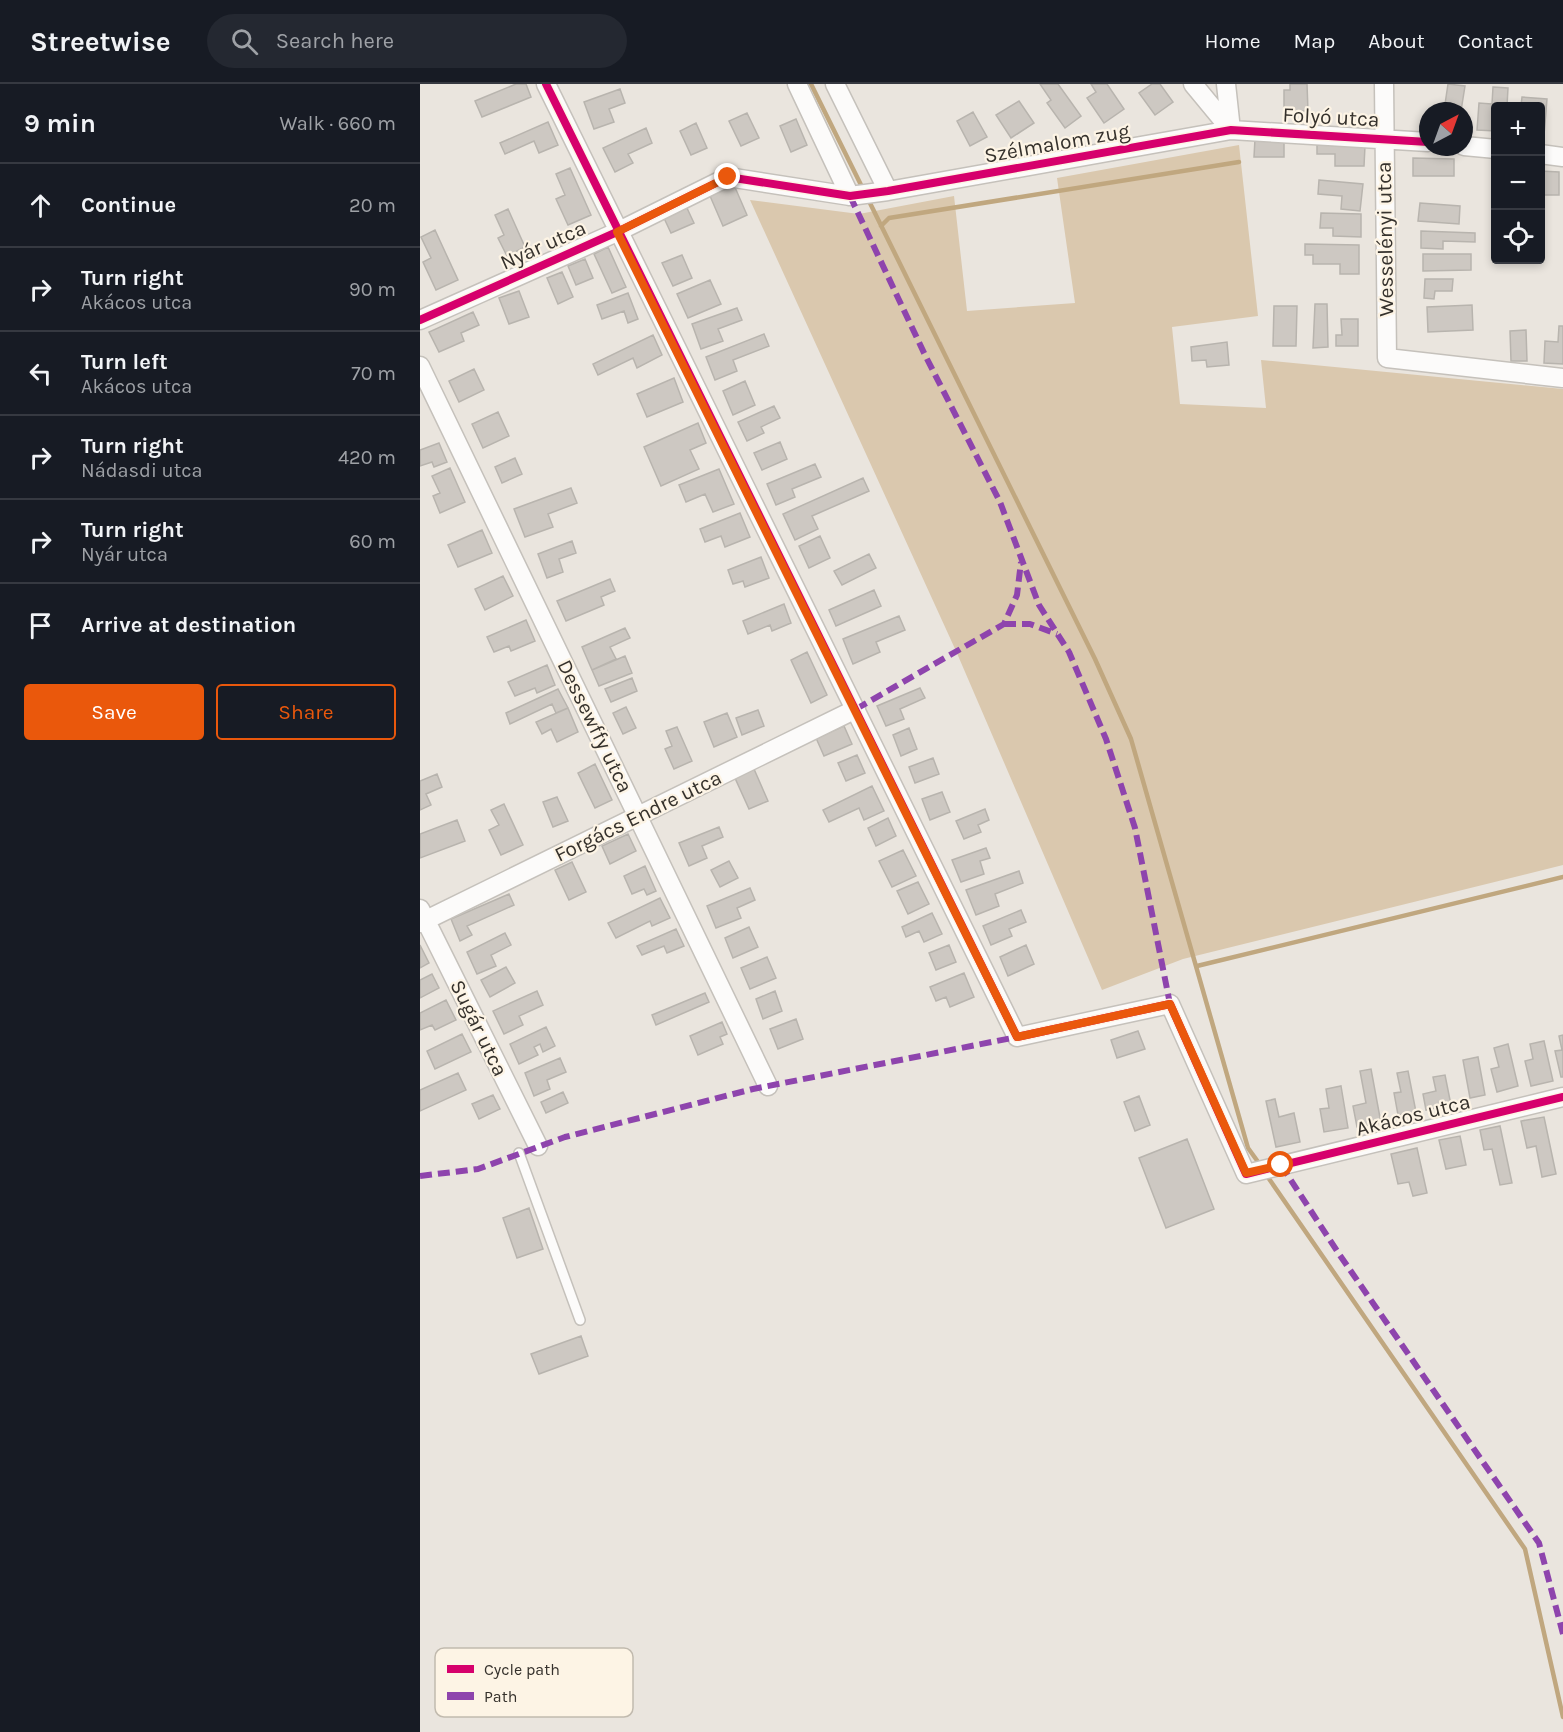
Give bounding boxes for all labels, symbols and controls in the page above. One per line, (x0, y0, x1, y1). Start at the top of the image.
search box (207, 14, 627, 68)
text: Streetwise (30, 25, 171, 58)
icon: search (228, 25, 261, 58)
text: Search here (276, 28, 394, 54)
text: Home (1205, 29, 1261, 53)
text: Map (1294, 29, 1335, 53)
text: About (1368, 29, 1425, 53)
text: Contact (1458, 29, 1533, 53)
street label: Folyó utca (1282, 102, 1380, 132)
north arrow (1419, 102, 1473, 156)
map controls (1491, 102, 1545, 264)
button: + (1491, 102, 1545, 156)
text: 9 min (24, 108, 96, 139)
text: Walk · 660 m (280, 112, 396, 135)
street label: Szélmalom zug (983, 118, 1132, 168)
button: − (1491, 156, 1545, 210)
street label: Wesselényi utca (1372, 161, 1398, 317)
route end (714, 163, 740, 189)
icon: ahead (24, 189, 57, 222)
text: Continue (81, 192, 176, 218)
text: 20 m (349, 194, 396, 217)
button: locate (1491, 210, 1545, 264)
street label: Nyár utca (496, 215, 590, 275)
text: Turn right (81, 265, 184, 291)
icon: right (24, 273, 57, 306)
text: 90 m (349, 278, 396, 301)
text: Akácos utca (81, 291, 192, 314)
text: Turn left (81, 349, 168, 375)
icon: left (24, 357, 57, 390)
text: 70 m (351, 362, 396, 385)
text: Akácos utca (81, 375, 192, 398)
text: Turn right (81, 433, 184, 459)
icon: right (24, 441, 57, 474)
text: 420 m (338, 446, 396, 469)
text: Nádasdi utca (81, 459, 203, 482)
text: Turn right (81, 517, 184, 543)
icon: right (24, 525, 57, 558)
text: 60 m (349, 530, 396, 553)
text: Nyár utca (81, 543, 168, 566)
icon: arrive (24, 609, 57, 642)
text: Arrive at destination (81, 612, 296, 638)
street label: Dessewffy utca (552, 656, 638, 796)
button: Save (24, 684, 204, 740)
button: Share (216, 684, 396, 740)
street label: Forgács Endre utca (551, 765, 725, 867)
street label: Sugár utca (445, 976, 513, 1080)
street label: Akácos utca (1353, 1089, 1473, 1141)
route start (1267, 1151, 1293, 1177)
legend (435, 1648, 633, 1717)
text: Cycle path (484, 1660, 560, 1679)
text: Path (484, 1687, 517, 1706)

